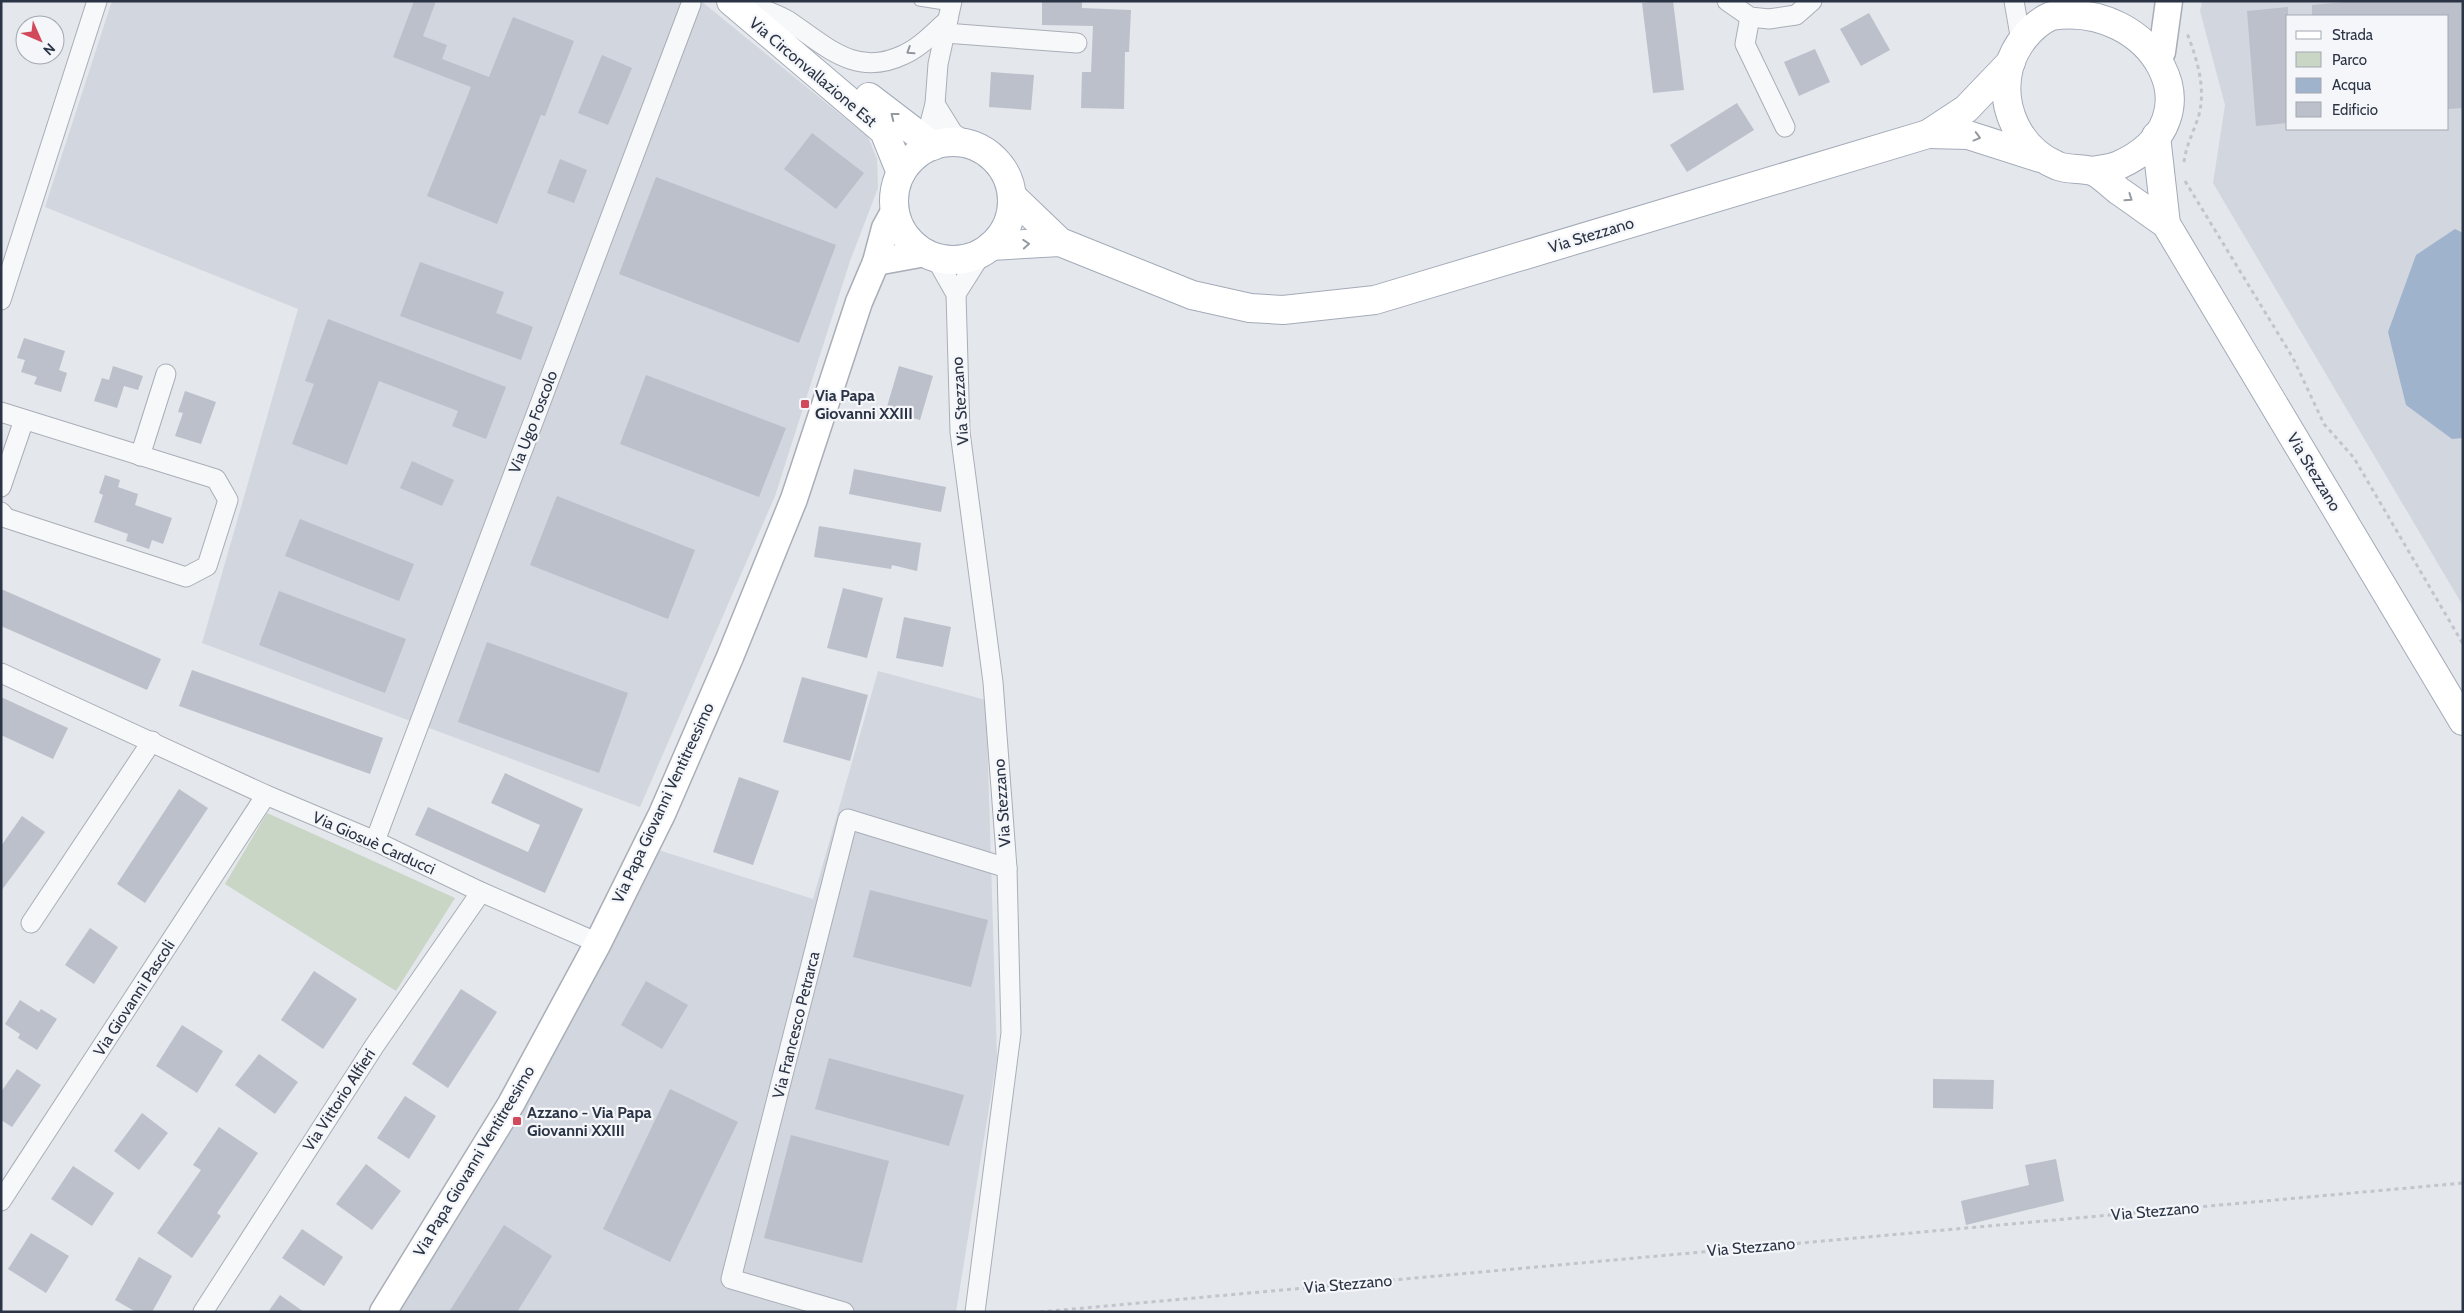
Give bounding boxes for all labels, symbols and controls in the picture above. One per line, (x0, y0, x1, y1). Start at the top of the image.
street label: Via Circonvallazione Est (745, 13, 881, 131)
north arrow (15, 15, 65, 65)
legend (2286, 15, 2449, 130)
text: Strada (2332, 26, 2374, 44)
text: N (39, 39, 59, 59)
one-way arrow (907, 44, 916, 54)
text: Parco (2332, 51, 2367, 69)
text: Acqua (2332, 76, 2372, 94)
text: Edificio (2332, 101, 2378, 119)
one-way arrow (891, 113, 900, 122)
one-way arrow (1972, 132, 1980, 142)
one-way arrow (2123, 192, 2133, 201)
street label: Via Stezzano (1546, 213, 1636, 257)
one-way arrow (1022, 239, 1030, 250)
street label: Via Stezzano (947, 356, 973, 446)
street label: Via Ugo Foscolo (505, 368, 561, 476)
place label: Via Papa Giovanni XXIII (815, 386, 913, 423)
marker: Via Papa Giovanni XXIII (799, 398, 811, 410)
street label: Via Stezzano (2283, 429, 2345, 515)
street label: Via Papa Giovanni Ventitreesimo (608, 700, 718, 906)
street label: Via Stezzano (989, 758, 1015, 848)
street label: Via Giosuè Carducci (310, 807, 438, 879)
street label: Via Giovanni Pascoli (89, 936, 179, 1060)
street label: Via Francesco Petrarca (769, 949, 824, 1100)
street label: Via Vittorio Alfieri (299, 1045, 379, 1155)
street label: Via Papa Giovanni Ventitreesimo (409, 1062, 539, 1260)
place label: Azzano - Via Papa Giovanni XXIII (527, 1103, 652, 1140)
marker: Azzano - Via Papa Giovanni XXIII (511, 1115, 523, 1127)
street label: Via Stezzano (2110, 1198, 2200, 1224)
street label: Via Stezzano (1706, 1234, 1796, 1260)
street label: Via Stezzano (1303, 1271, 1393, 1297)

